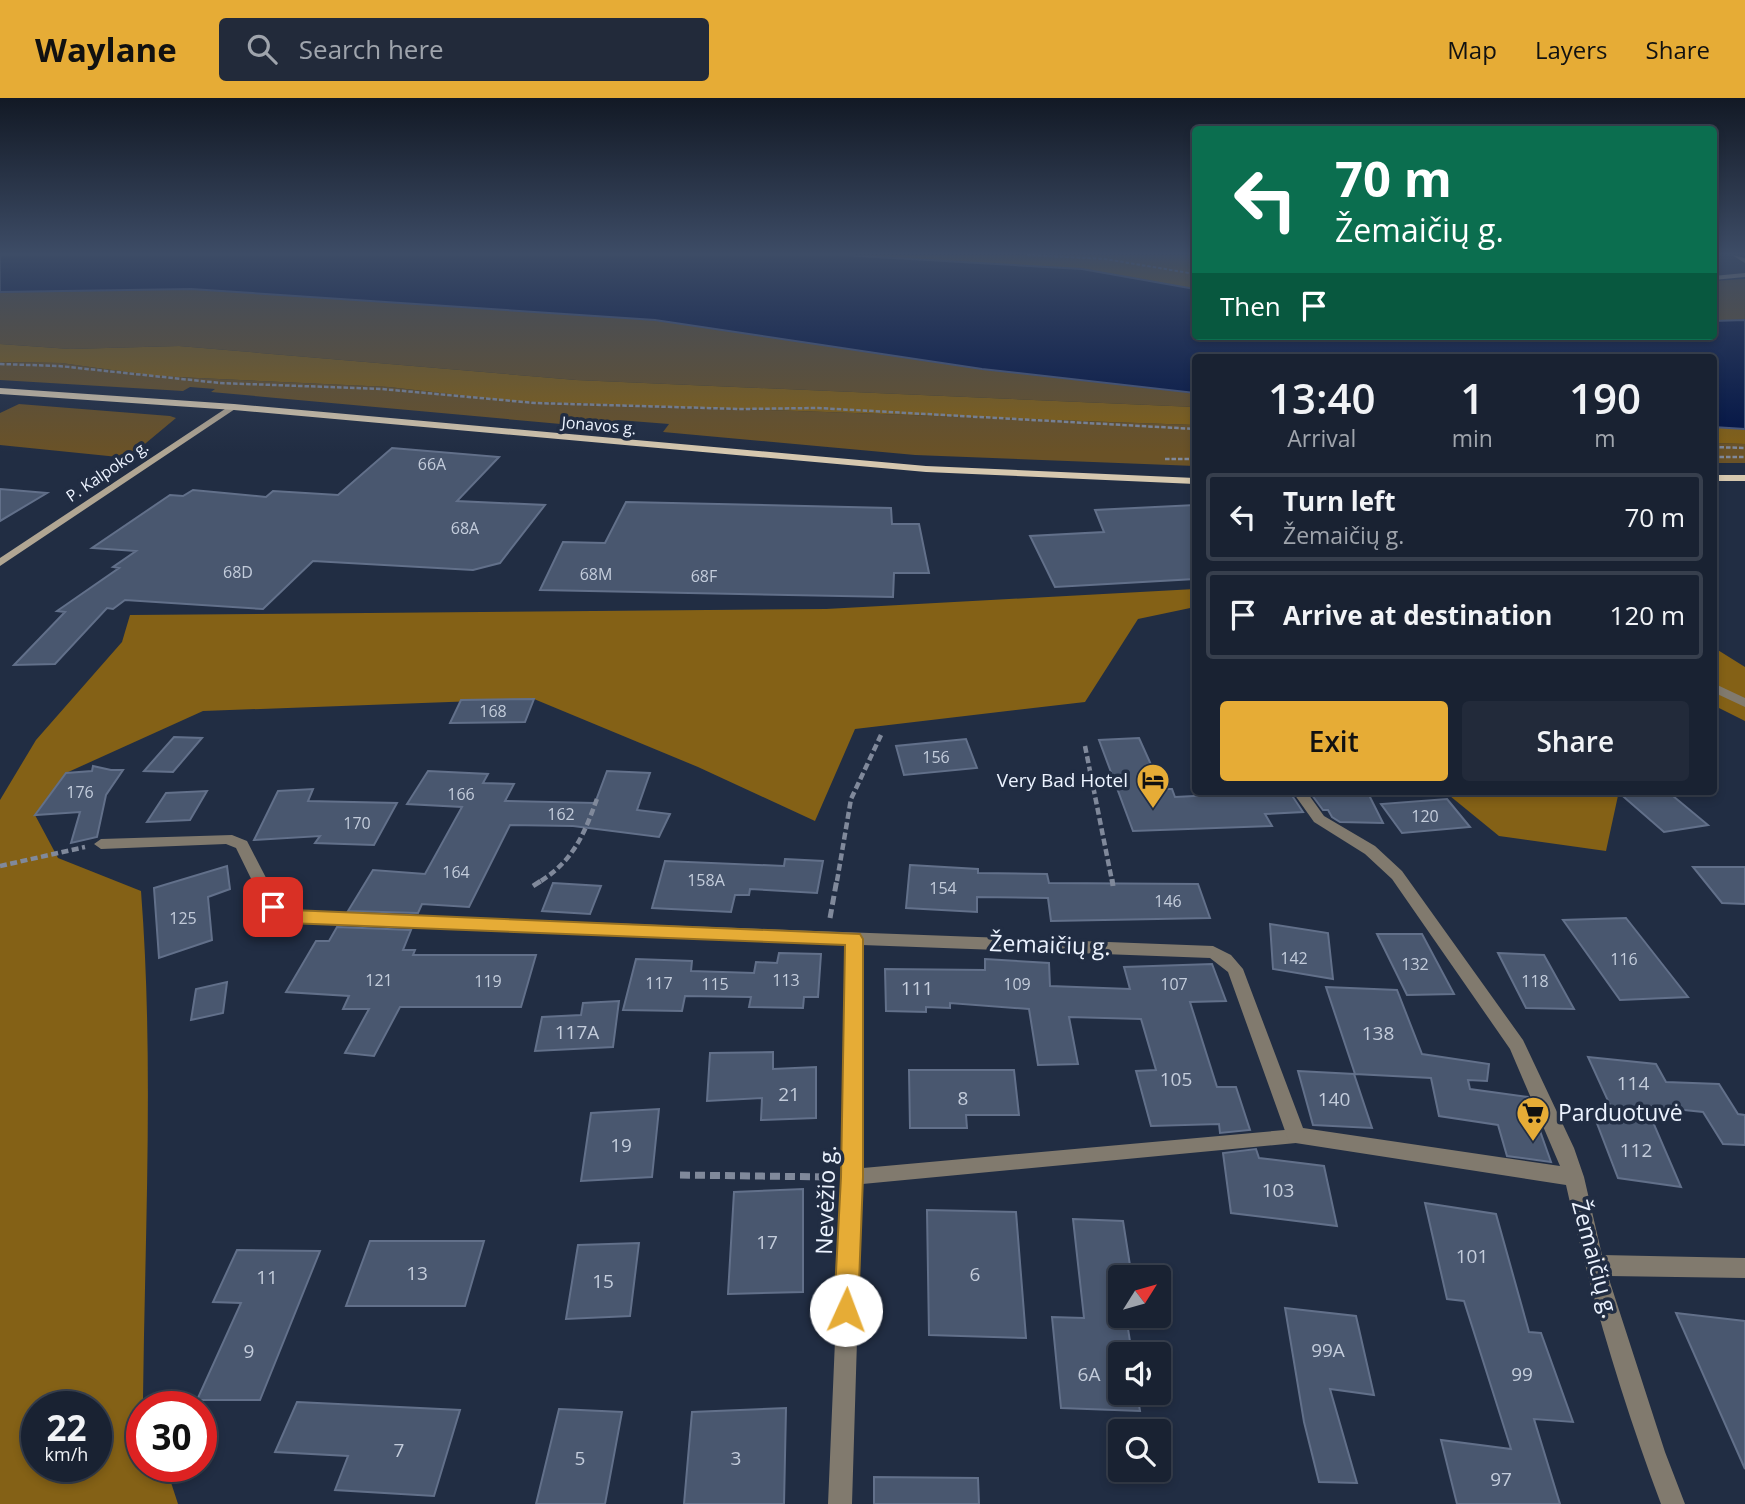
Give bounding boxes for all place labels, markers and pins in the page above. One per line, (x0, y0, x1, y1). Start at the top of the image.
hotel icon: Very Bad Hotel (1134, 761, 1172, 810)
place label: Very Bad Hotel (997, 767, 1128, 793)
pin (243, 877, 303, 937)
supermarket icon: Parduotuvė (1514, 1094, 1552, 1143)
place label: Parduotuvė (1558, 1096, 1683, 1128)

